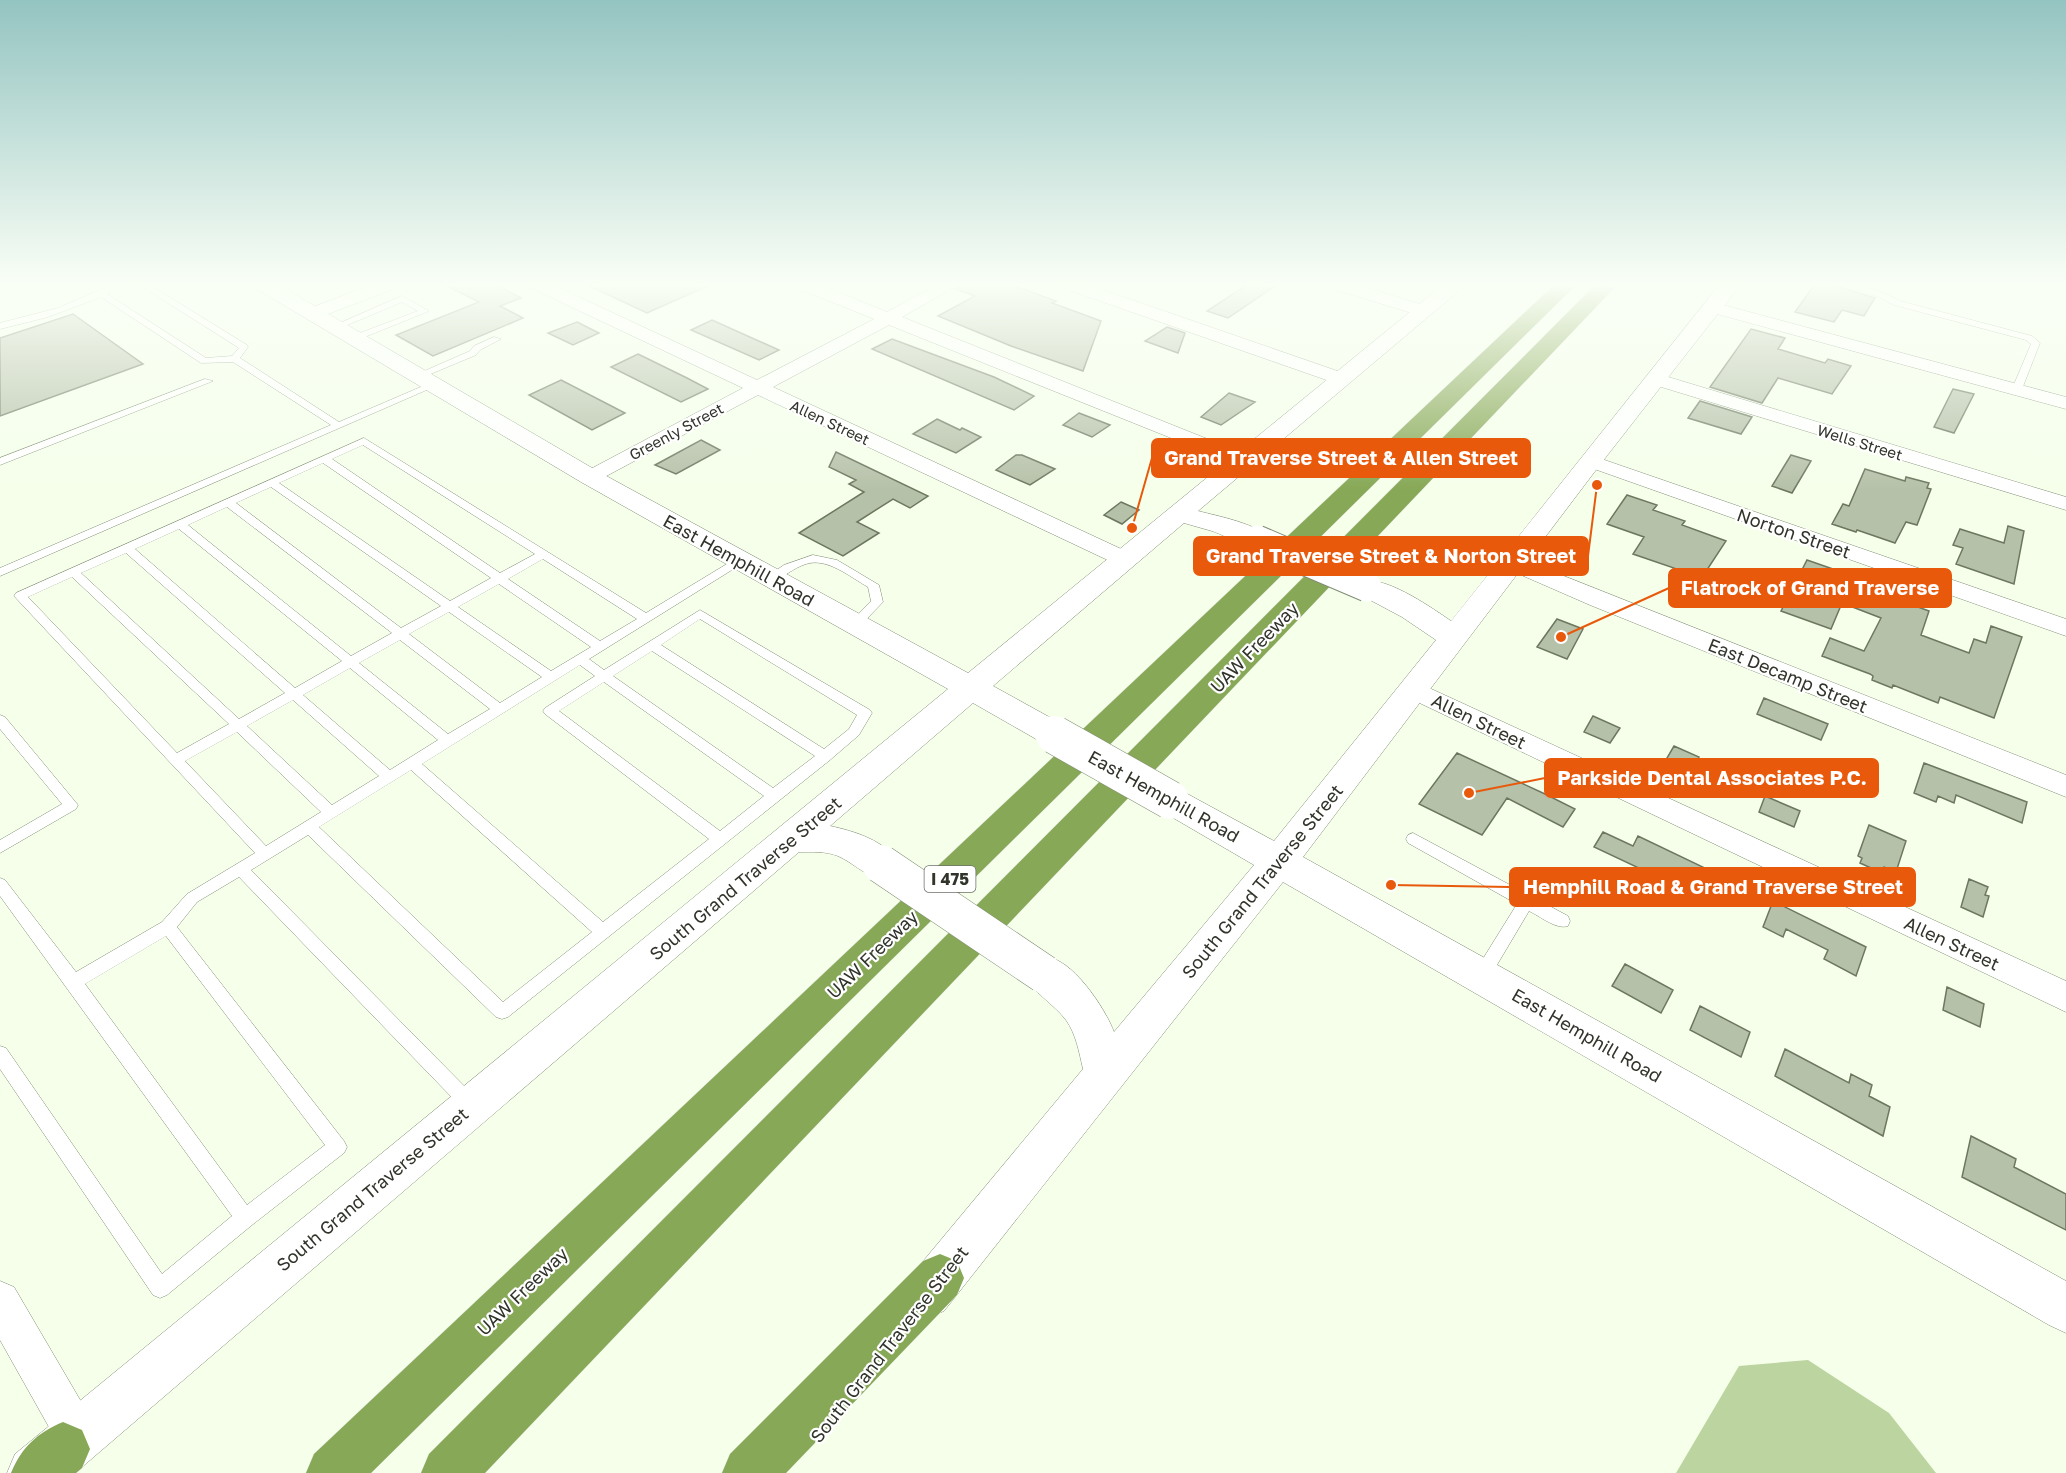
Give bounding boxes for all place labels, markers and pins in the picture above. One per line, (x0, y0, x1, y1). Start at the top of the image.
callout: Grand Traverse Street & Allen Street (1152, 439, 1530, 477)
callout: Grand Traverse Street & Norton Street (1194, 537, 1588, 575)
callout: Flatrock of Grand Traverse (1669, 569, 1951, 607)
callout: Parkside Dental Associates P.C. (1545, 759, 1878, 797)
callout: Hemphill Road & Grand Traverse Street (1510, 868, 1915, 906)

